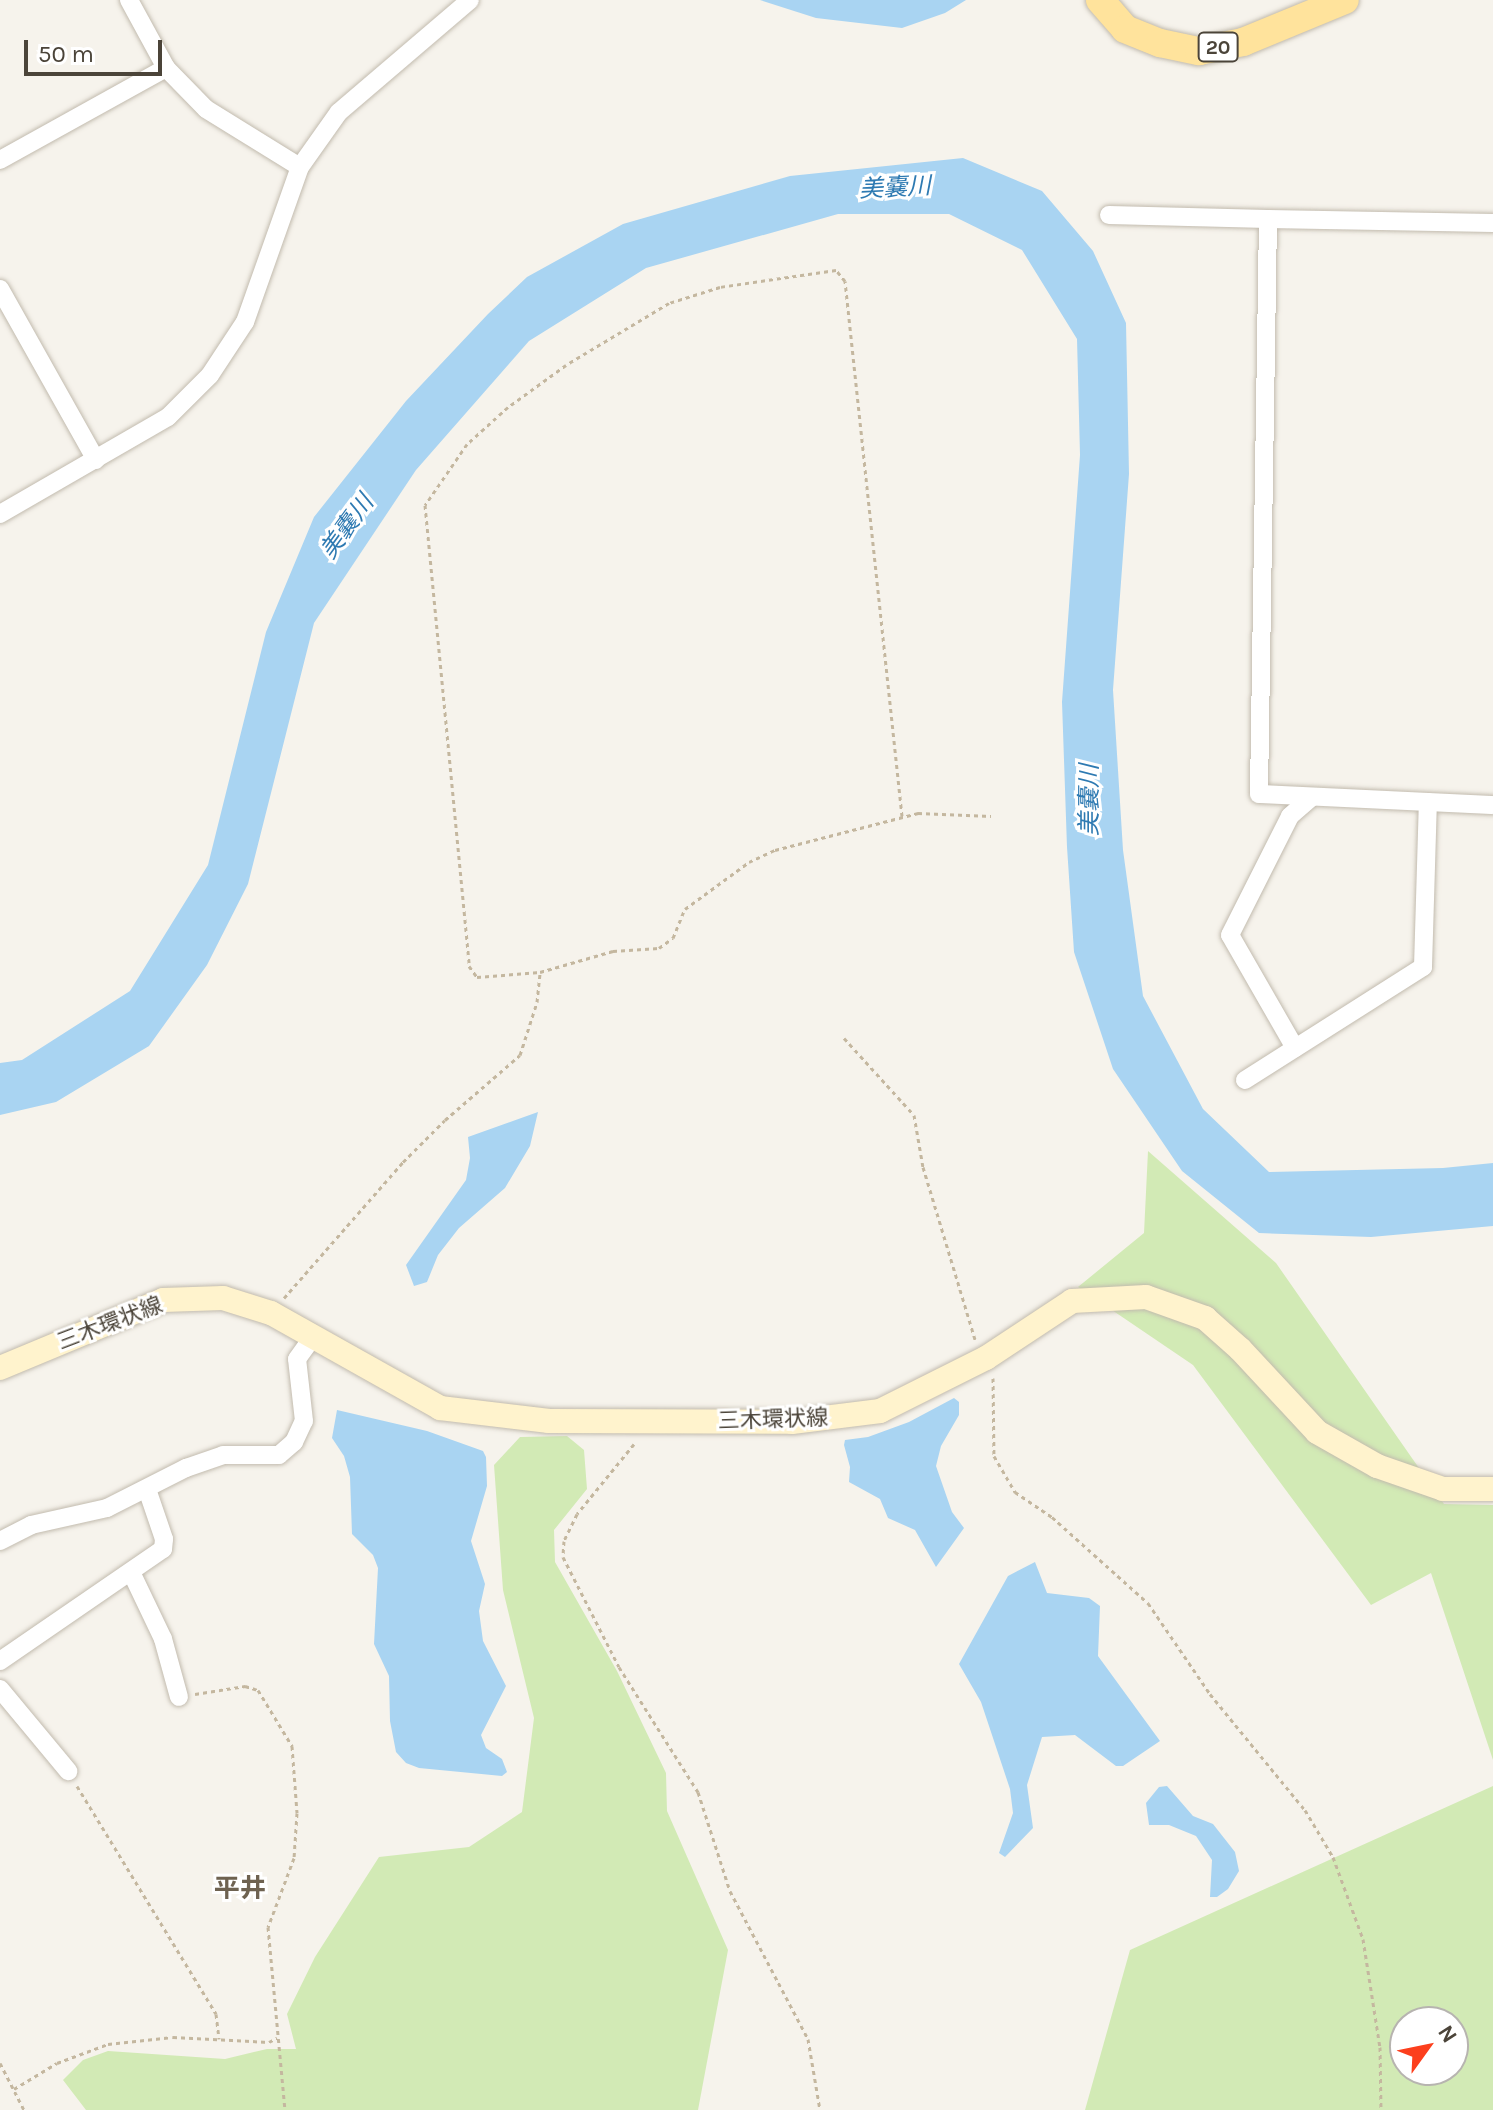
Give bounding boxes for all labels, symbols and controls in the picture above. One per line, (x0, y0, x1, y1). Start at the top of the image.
scale bar (28, 24, 166, 74)
road number: 20 (1196, 31, 1240, 63)
text: 50 m (38, 40, 94, 68)
water label: 美嚢川 (858, 172, 932, 204)
water label: 美嚢川 (314, 489, 380, 565)
water label: 美嚢川 (1076, 764, 1104, 836)
street label: 三木環状線 (54, 1292, 166, 1356)
street label: 三木環状線 (718, 1405, 828, 1435)
district label: 平井 (214, 1873, 266, 1905)
north arrow (1389, 2006, 1469, 2086)
text: N (1432, 2020, 1463, 2048)

